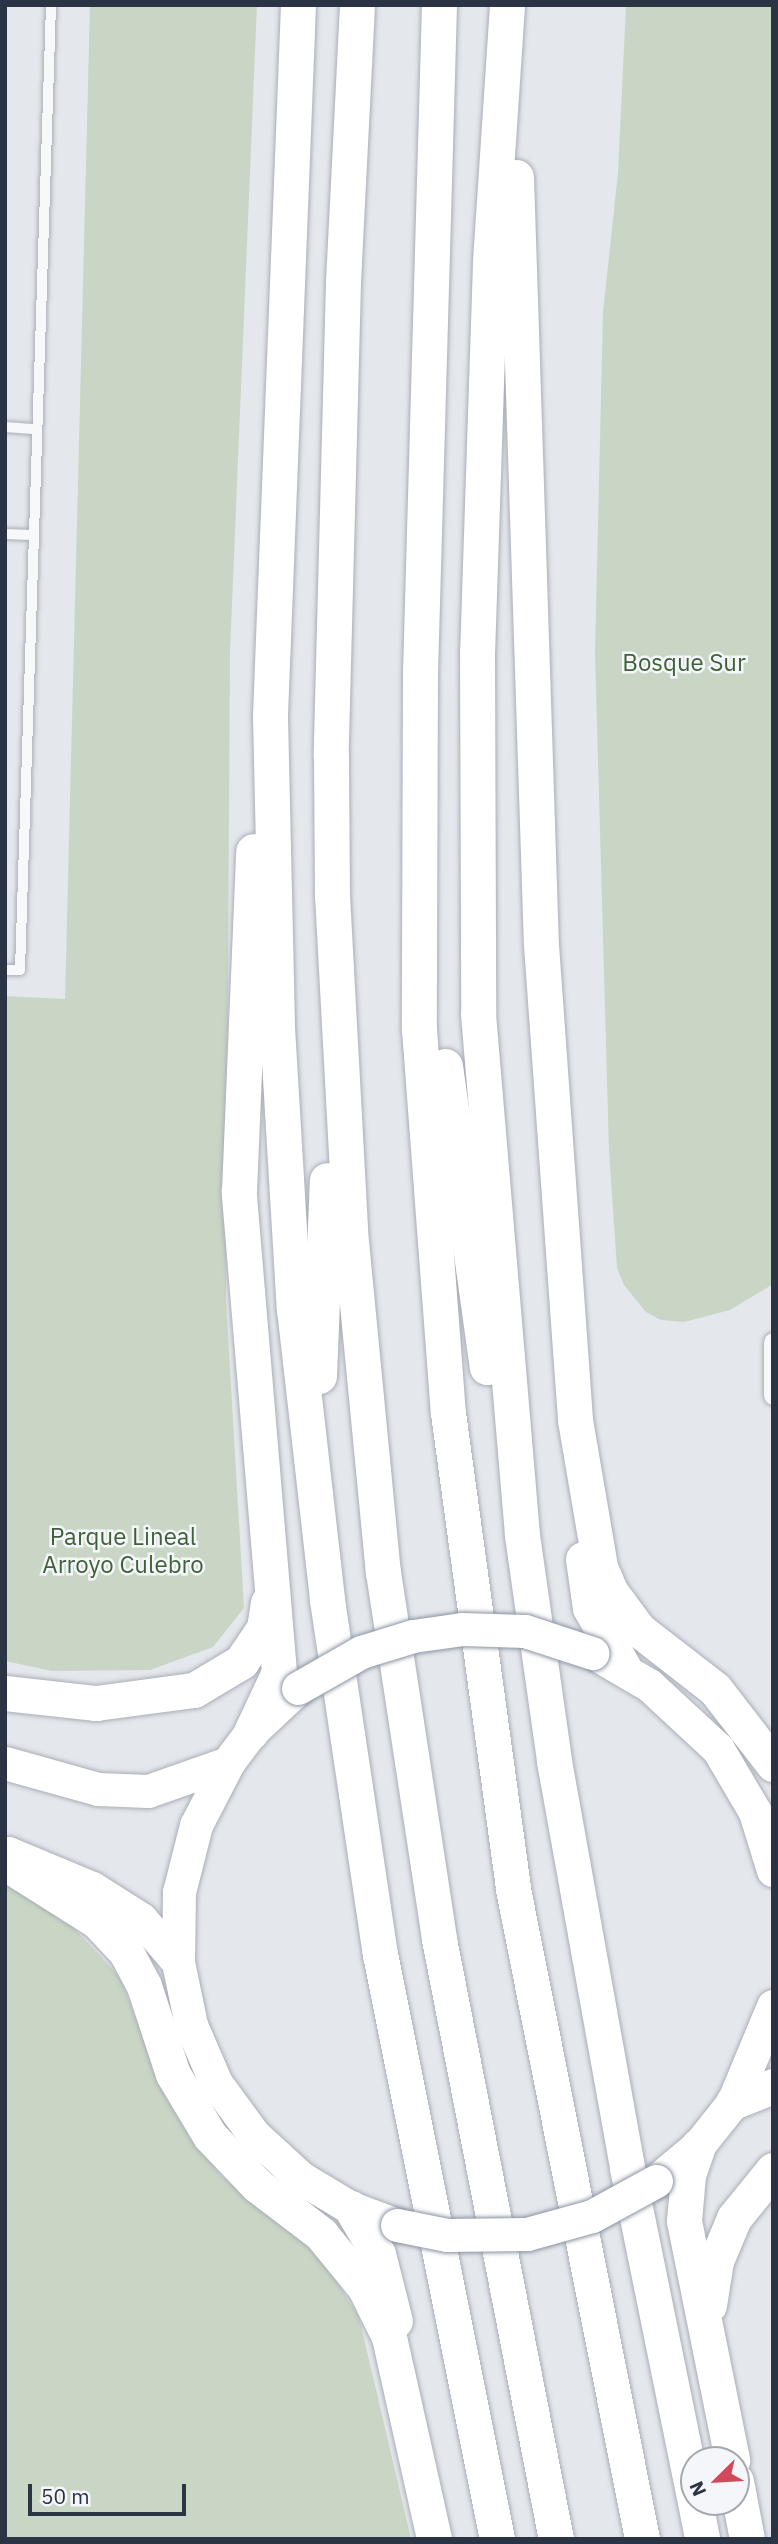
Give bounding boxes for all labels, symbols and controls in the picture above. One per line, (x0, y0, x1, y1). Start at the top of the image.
park label: Bosque Sur (622, 649, 746, 677)
park label: Parque Lineal Arroyo Culebro (42, 1523, 204, 1579)
north arrow (680, 2446, 750, 2516)
scale bar (32, 2470, 189, 2514)
text: N (684, 2478, 711, 2500)
text: 50 m (41, 2482, 90, 2510)

